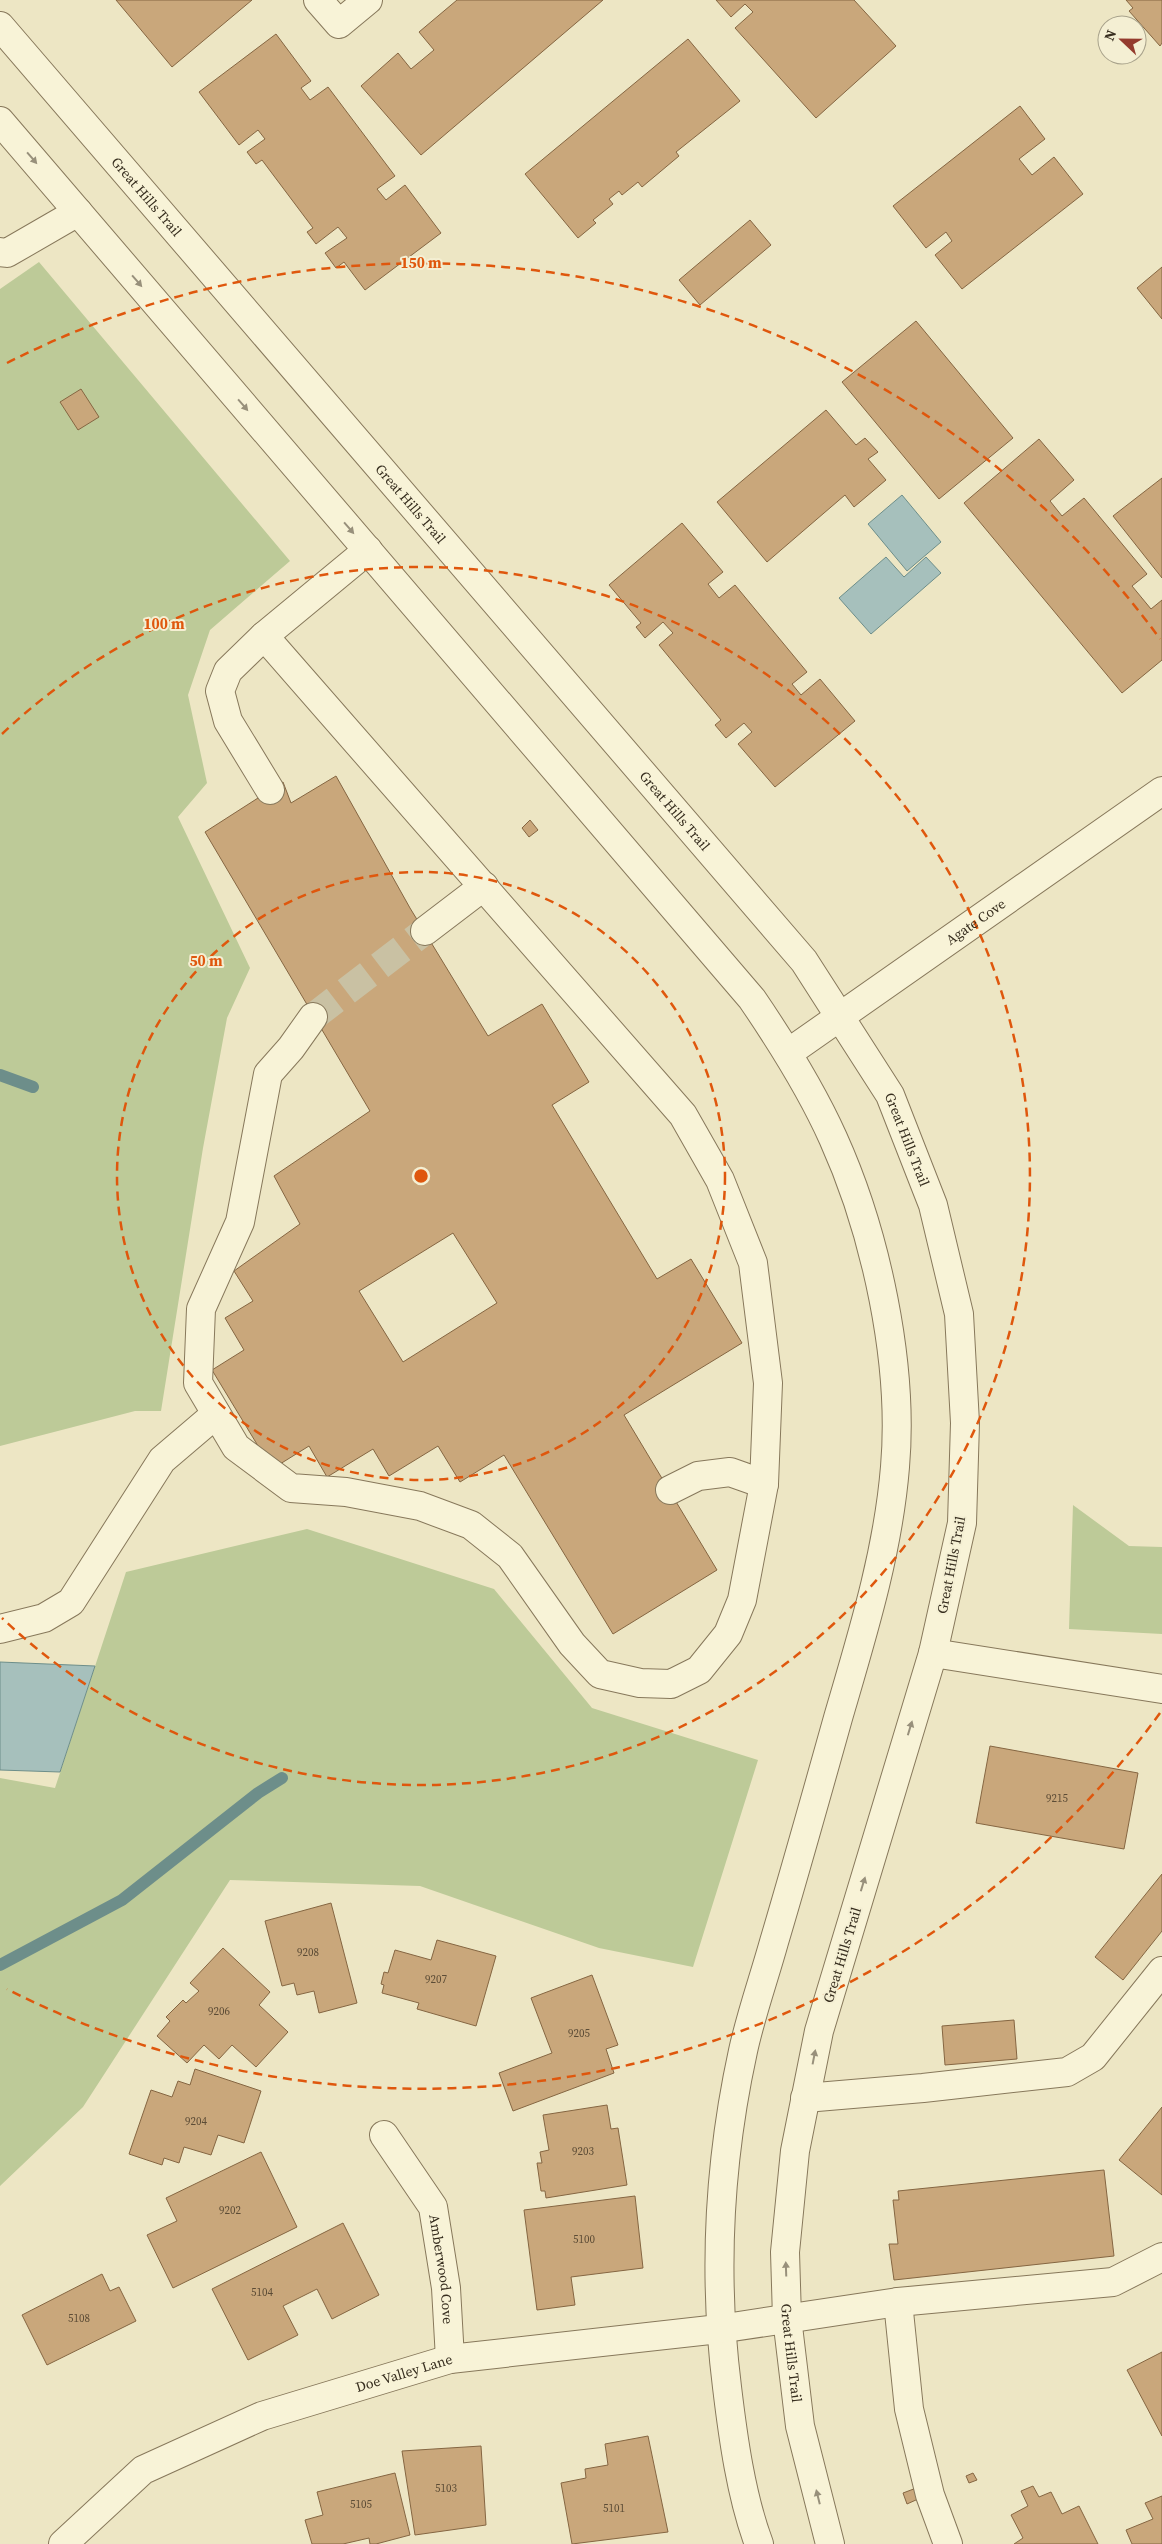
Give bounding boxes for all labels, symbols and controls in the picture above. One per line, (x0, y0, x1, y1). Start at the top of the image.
north arrow (1097, 15, 1147, 65)
text: N (1099, 27, 1121, 44)
one-way arrow (26, 151, 37, 164)
street label: Great Hills Trail (107, 152, 187, 241)
text: 150 m (400, 252, 442, 273)
one-way arrow (132, 275, 143, 288)
one-way arrow (237, 398, 249, 410)
street label: Great Hills Trail (371, 459, 451, 548)
one-way arrow (343, 522, 355, 534)
text: 100 m (143, 613, 185, 634)
street label: Great Hills Trail (635, 767, 715, 855)
street label: Agate Cove (942, 894, 1009, 950)
text: 50 m (189, 950, 223, 971)
street label: Great Hills Trail (880, 1089, 935, 1189)
centre of rings (412, 1167, 430, 1185)
street label: Great Hills Trail (932, 1514, 970, 1616)
one-way arrow (907, 1720, 915, 1735)
house number: 9215 (1046, 1791, 1068, 1806)
one-way arrow (860, 1876, 868, 1891)
street label: Great Hills Trail (818, 1905, 866, 2005)
house number: 9208 (297, 1945, 319, 1960)
house number: 9207 (425, 1972, 447, 1987)
house number: 9206 (208, 2004, 230, 2019)
house number: 9205 (568, 2026, 590, 2041)
one-way arrow (810, 2048, 818, 2064)
house number: 9204 (185, 2114, 207, 2129)
house number: 9203 (572, 2144, 594, 2159)
house number: 9202 (219, 2203, 241, 2218)
street label: Amberwood Cove (424, 2213, 458, 2325)
house number: 5100 (573, 2232, 595, 2247)
one-way arrow (781, 2261, 789, 2277)
house number: 5104 (251, 2285, 273, 2300)
street label: Great Hills Trail (777, 2303, 807, 2404)
house number: 5108 (68, 2311, 90, 2326)
street label: Doe Valley Lane (353, 2349, 455, 2397)
house number: 5103 (435, 2481, 457, 2496)
one-way arrow (814, 2489, 822, 2504)
house number: 5105 (350, 2497, 372, 2512)
house number: 5101 (603, 2501, 625, 2516)

